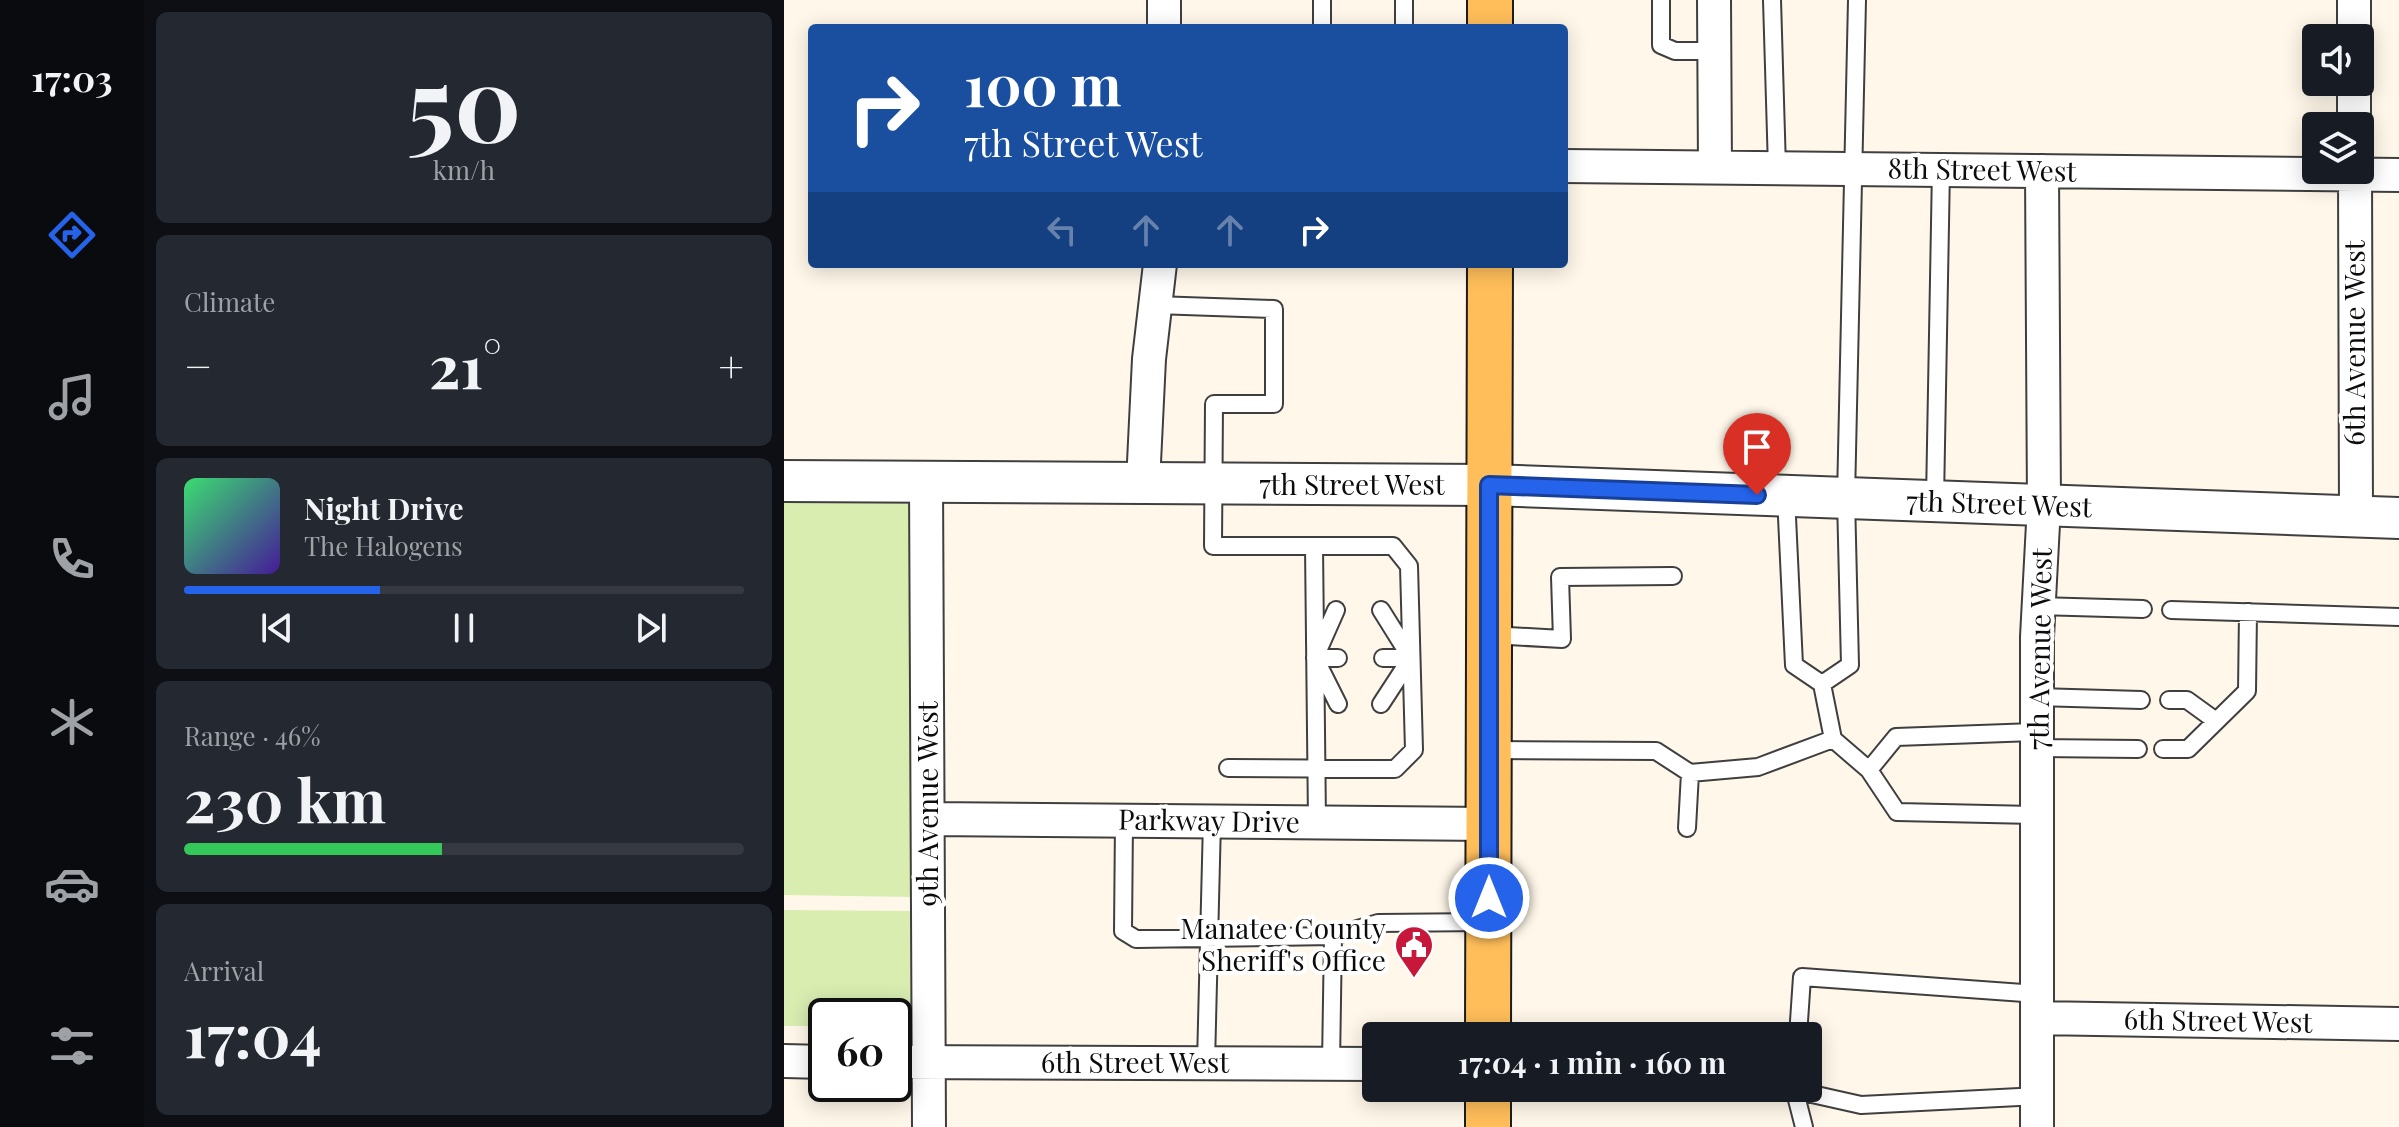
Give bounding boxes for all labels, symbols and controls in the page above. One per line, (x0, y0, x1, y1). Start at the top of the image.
map controls (2302, 24, 2374, 184)
button: sound (2302, 24, 2374, 96)
text: 50 (407, 30, 521, 169)
text: 100 m (964, 46, 1121, 121)
text: 17:03 (31, 53, 113, 101)
icon: right (832, 56, 936, 160)
button: layers (2302, 112, 2374, 184)
text: 7th Street West (964, 118, 1202, 166)
street label: 8th Street West (1887, 148, 2078, 189)
text: km/h (433, 152, 495, 187)
icon: directions (44, 207, 100, 263)
icon: left (1040, 208, 1084, 252)
icon: ahead (1124, 208, 1168, 252)
icon: ahead (1208, 208, 1252, 252)
icon: right (1292, 208, 1336, 252)
street label: 6th Avenue West (2335, 239, 2372, 446)
text: Climate (184, 284, 275, 319)
text: 21° (429, 324, 502, 404)
text: − (184, 335, 212, 394)
text: + (718, 335, 744, 394)
icon: music (44, 369, 100, 425)
pin (1723, 413, 1791, 495)
icon: arrive (1735, 425, 1779, 469)
street label: 7th Street West (1259, 465, 1446, 502)
street label: 7th Street West (1906, 481, 2093, 524)
text: Night Drive (304, 488, 464, 528)
text: The Halogens (304, 528, 463, 563)
icon: phone (44, 531, 100, 587)
street label: 7th Avenue West (2018, 546, 2059, 750)
icon: previous (255, 606, 299, 650)
icon: pause (442, 606, 486, 650)
icon: next (629, 606, 673, 650)
icon: climate (44, 694, 100, 750)
street label: 9th Avenue West (908, 700, 945, 907)
text: Range · 46% (184, 718, 321, 753)
text: 230 km (184, 758, 386, 838)
street label: Parkway Drive (1118, 799, 1300, 840)
icon: car (44, 856, 100, 912)
position arrow (1447, 856, 1531, 940)
place label: Manatee County Sheriff's Office (1180, 909, 1386, 978)
public building icon: Manatee County Sheriff's Office (1393, 924, 1435, 979)
text: Arrival (184, 953, 264, 988)
text: 17:04 (184, 993, 322, 1073)
speed limit sign: 60 (808, 998, 912, 1102)
street label: 6th Street West (2123, 999, 2314, 1040)
icon: filters (44, 1018, 100, 1074)
text: 17:04 · 1 min · 160 m (1458, 1042, 1726, 1082)
street label: 6th Street West (1041, 1043, 1230, 1080)

